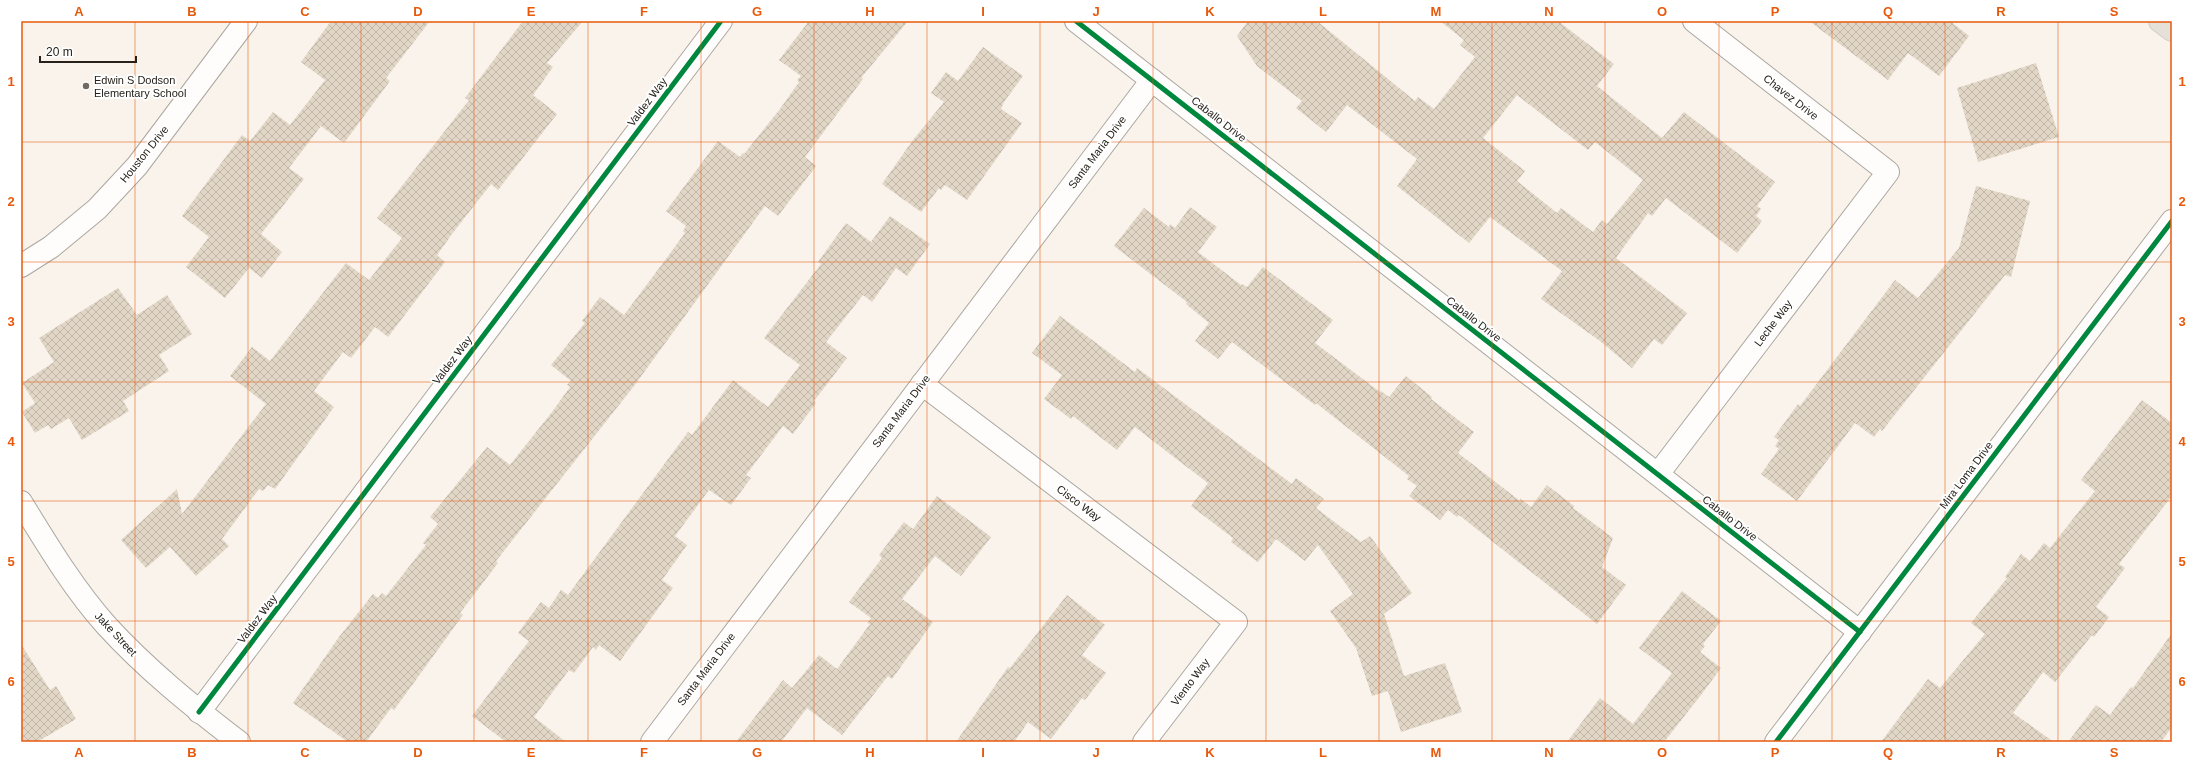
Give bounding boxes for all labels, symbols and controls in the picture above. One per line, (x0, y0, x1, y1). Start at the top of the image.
text: A (74, 4, 84, 19)
text: B (187, 4, 197, 19)
text: C (300, 4, 310, 19)
text: D (413, 4, 423, 19)
text: E (527, 4, 536, 19)
text: F (640, 4, 648, 19)
text: G (752, 4, 762, 19)
text: H (865, 4, 875, 19)
text: I (981, 4, 985, 19)
text: J (1092, 4, 1100, 19)
text: K (1205, 4, 1215, 19)
text: L (1319, 4, 1327, 19)
text: M (1431, 4, 1441, 19)
text: N (1544, 4, 1554, 19)
text: O (1657, 4, 1667, 19)
text: P (1771, 4, 1780, 19)
text: Q (1883, 4, 1893, 19)
text: R (1996, 4, 2006, 19)
text: S (2110, 4, 2119, 19)
scale bar (40, 38, 136, 64)
text: 20 m (46, 45, 73, 59)
street label: Chavez Drive (1761, 72, 1821, 122)
text: 1 (7, 74, 15, 89)
place label: Edwin S Dodson Elementary School (94, 74, 186, 99)
text: 1 (2178, 74, 2186, 89)
street label: Valdez Way (625, 75, 669, 129)
marker: Edwin S Dodson Elementary School (81, 81, 91, 91)
street label: Caballo Drive (1189, 94, 1249, 144)
street label: Santa Maria Drive (1066, 113, 1128, 191)
street label: Houston Drive (117, 123, 171, 185)
text: 2 (7, 194, 15, 209)
text: 2 (2178, 194, 2186, 209)
street label: Caballo Drive (1444, 294, 1504, 344)
street label: Leche Way (1752, 297, 1795, 348)
text: 3 (7, 314, 15, 329)
text: 3 (2178, 314, 2186, 329)
street label: Valdez Way (430, 333, 474, 387)
street label: Santa Maria Drive (870, 372, 932, 450)
text: 4 (7, 434, 15, 449)
text: 4 (2178, 434, 2186, 449)
street label: Mira Loma Drive (1937, 439, 1995, 511)
street label: Cisco Way (1055, 483, 1104, 524)
street label: Caballo Drive (1700, 493, 1760, 543)
text: 5 (7, 554, 15, 569)
text: 5 (2178, 554, 2186, 569)
street label: Valdez Way (235, 592, 279, 646)
street label: Jake Street (93, 610, 139, 658)
street label: Santa Maria Drive (675, 630, 737, 708)
street label: Viento Way (1168, 656, 1212, 708)
text: 6 (7, 674, 15, 689)
text: 6 (2178, 674, 2186, 689)
text: A (74, 745, 84, 760)
text: B (187, 745, 197, 760)
text: C (300, 745, 310, 760)
text: D (413, 745, 423, 760)
text: E (527, 745, 536, 760)
text: F (640, 745, 648, 760)
text: G (752, 745, 762, 760)
text: H (865, 745, 875, 760)
text: I (981, 745, 985, 760)
text: J (1092, 745, 1100, 760)
text: K (1205, 745, 1215, 760)
text: L (1319, 745, 1327, 760)
text: M (1431, 745, 1441, 760)
text: N (1544, 745, 1554, 760)
text: O (1657, 745, 1667, 760)
text: P (1771, 745, 1780, 760)
text: Q (1883, 745, 1893, 760)
text: R (1996, 745, 2006, 760)
text: S (2110, 745, 2119, 760)

